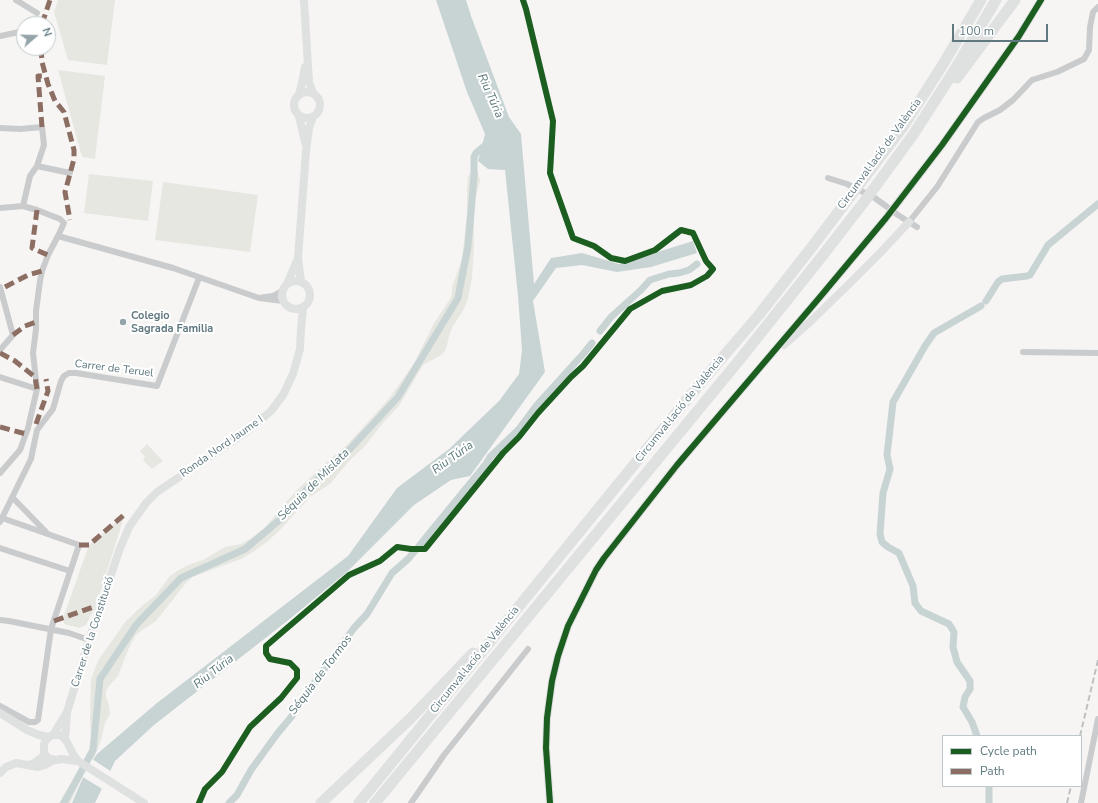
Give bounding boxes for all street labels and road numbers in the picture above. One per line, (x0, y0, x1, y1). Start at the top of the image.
street label: Circumval·lació de València (835, 96, 925, 212)
street label: Circumval·lació de València (633, 353, 727, 465)
street label: Carrer de Teruel (74, 358, 154, 380)
street label: Ronda Nord Jaume I (178, 413, 266, 481)
street label: Carrer de la Constitució (69, 575, 117, 689)
street label: Circumval·lació de València (428, 604, 522, 716)

